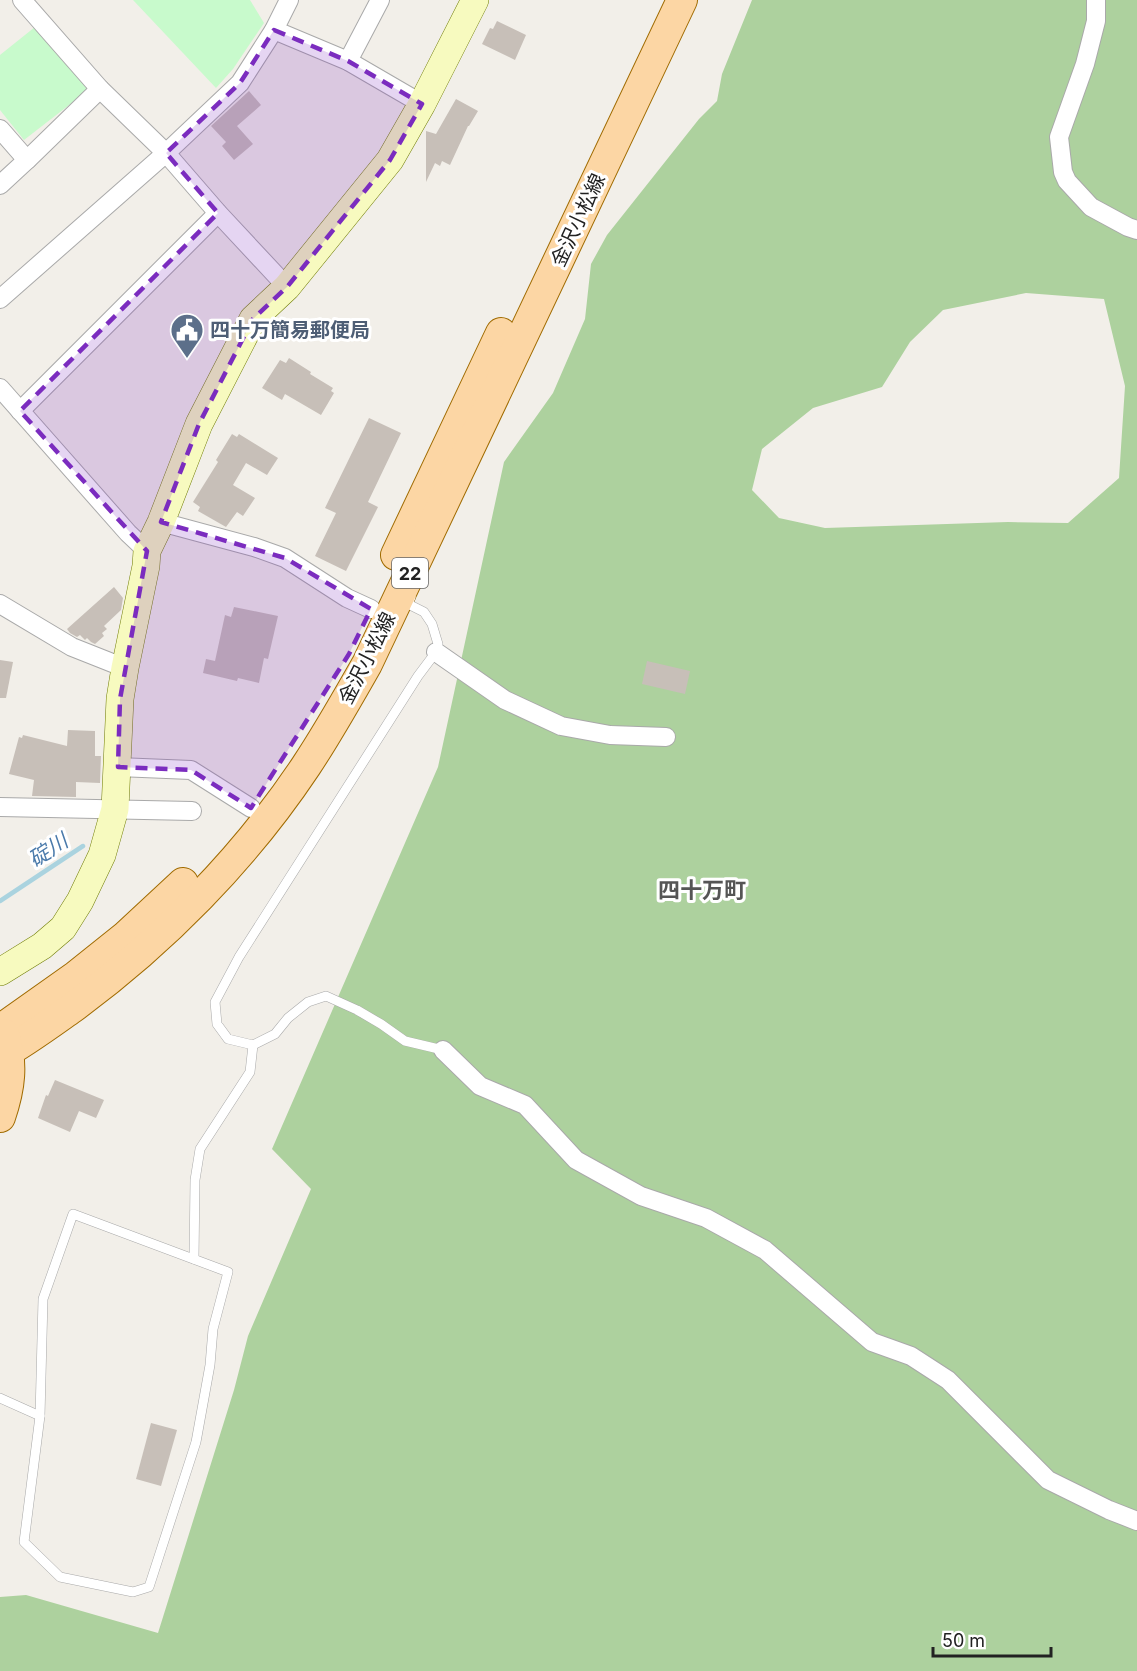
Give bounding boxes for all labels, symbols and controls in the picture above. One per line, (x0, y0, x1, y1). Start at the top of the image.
street label: 金沢小松線 (546, 170, 610, 270)
public building icon: 四十万簡易郵便局 (169, 312, 205, 359)
place label: 四十万簡易郵便局 (210, 318, 370, 342)
road number: 22 (392, 558, 428, 588)
street label: 金沢小松線 (334, 608, 400, 708)
water label: 碇川 (24, 827, 74, 872)
district label: 四十万町 (658, 877, 746, 903)
scale bar (933, 1620, 1052, 1658)
text: 50 m (942, 1630, 985, 1651)

